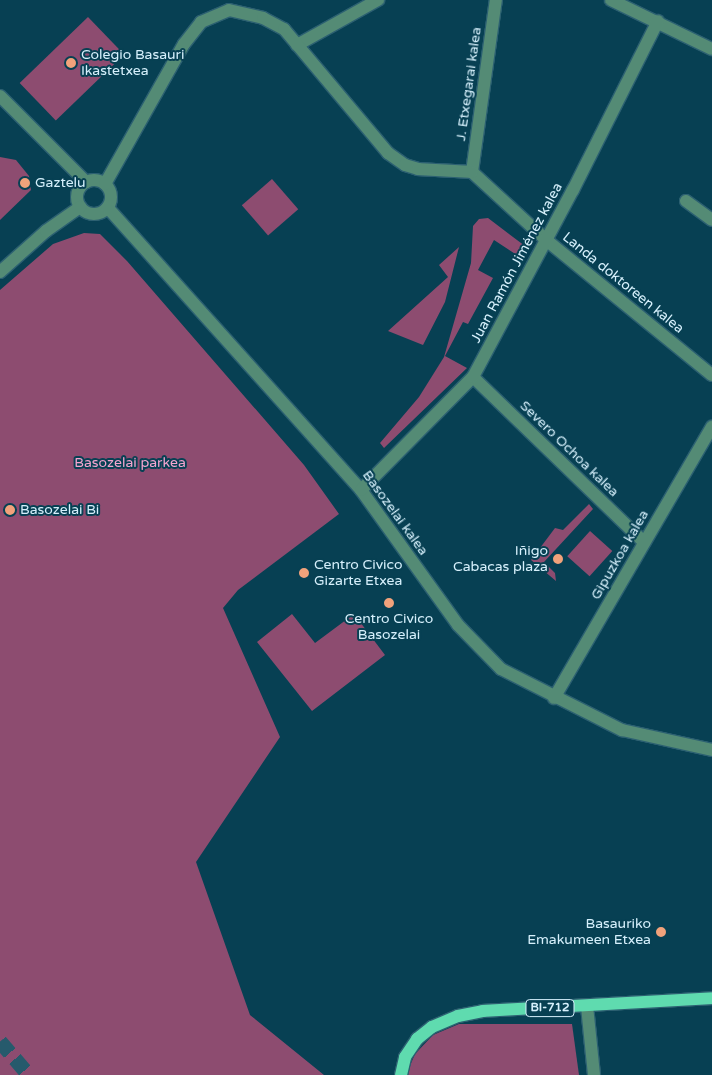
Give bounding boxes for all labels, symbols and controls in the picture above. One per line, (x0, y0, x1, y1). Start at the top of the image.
street label: J. Etxegarai kalea (453, 26, 485, 142)
place label: Colegio Basauri Ikastetxea (81, 47, 184, 80)
marker: Colegio Basauri Ikastetxea (65, 57, 77, 69)
place label: Gaztelu (35, 175, 86, 191)
marker: Gaztelu (19, 177, 31, 189)
street label: Juan Ramón Jiménez kalea (468, 180, 566, 346)
street label: Landa doktoreen kalea (559, 229, 687, 337)
street label: Severo Ochoa kalea (516, 398, 622, 500)
park label: Basozelai parkea (74, 455, 186, 471)
street label: Basozelai kalea (359, 467, 431, 559)
place label: Basozelai Bi (20, 502, 99, 518)
marker: Basozelai Bi (4, 504, 16, 516)
street label: Gipuzkoa kalea (588, 507, 652, 603)
place label: Iñigo Cabacas plaza (453, 543, 548, 576)
marker: Iñigo Cabacas plaza (552, 553, 564, 565)
place label: Centro Civico Gizarte Etxea (314, 557, 402, 590)
marker: Centro Civico Gizarte Etxea (298, 567, 310, 579)
marker: Centro Civico Basozelai (383, 597, 395, 609)
place label: Centro Civico Basozelai (345, 611, 433, 644)
place label: Basauriko Emakumeen Etxea (527, 916, 651, 949)
marker: Basauriko Emakumeen Etxea (655, 926, 667, 938)
road number: BI-712 (525, 998, 575, 1018)

